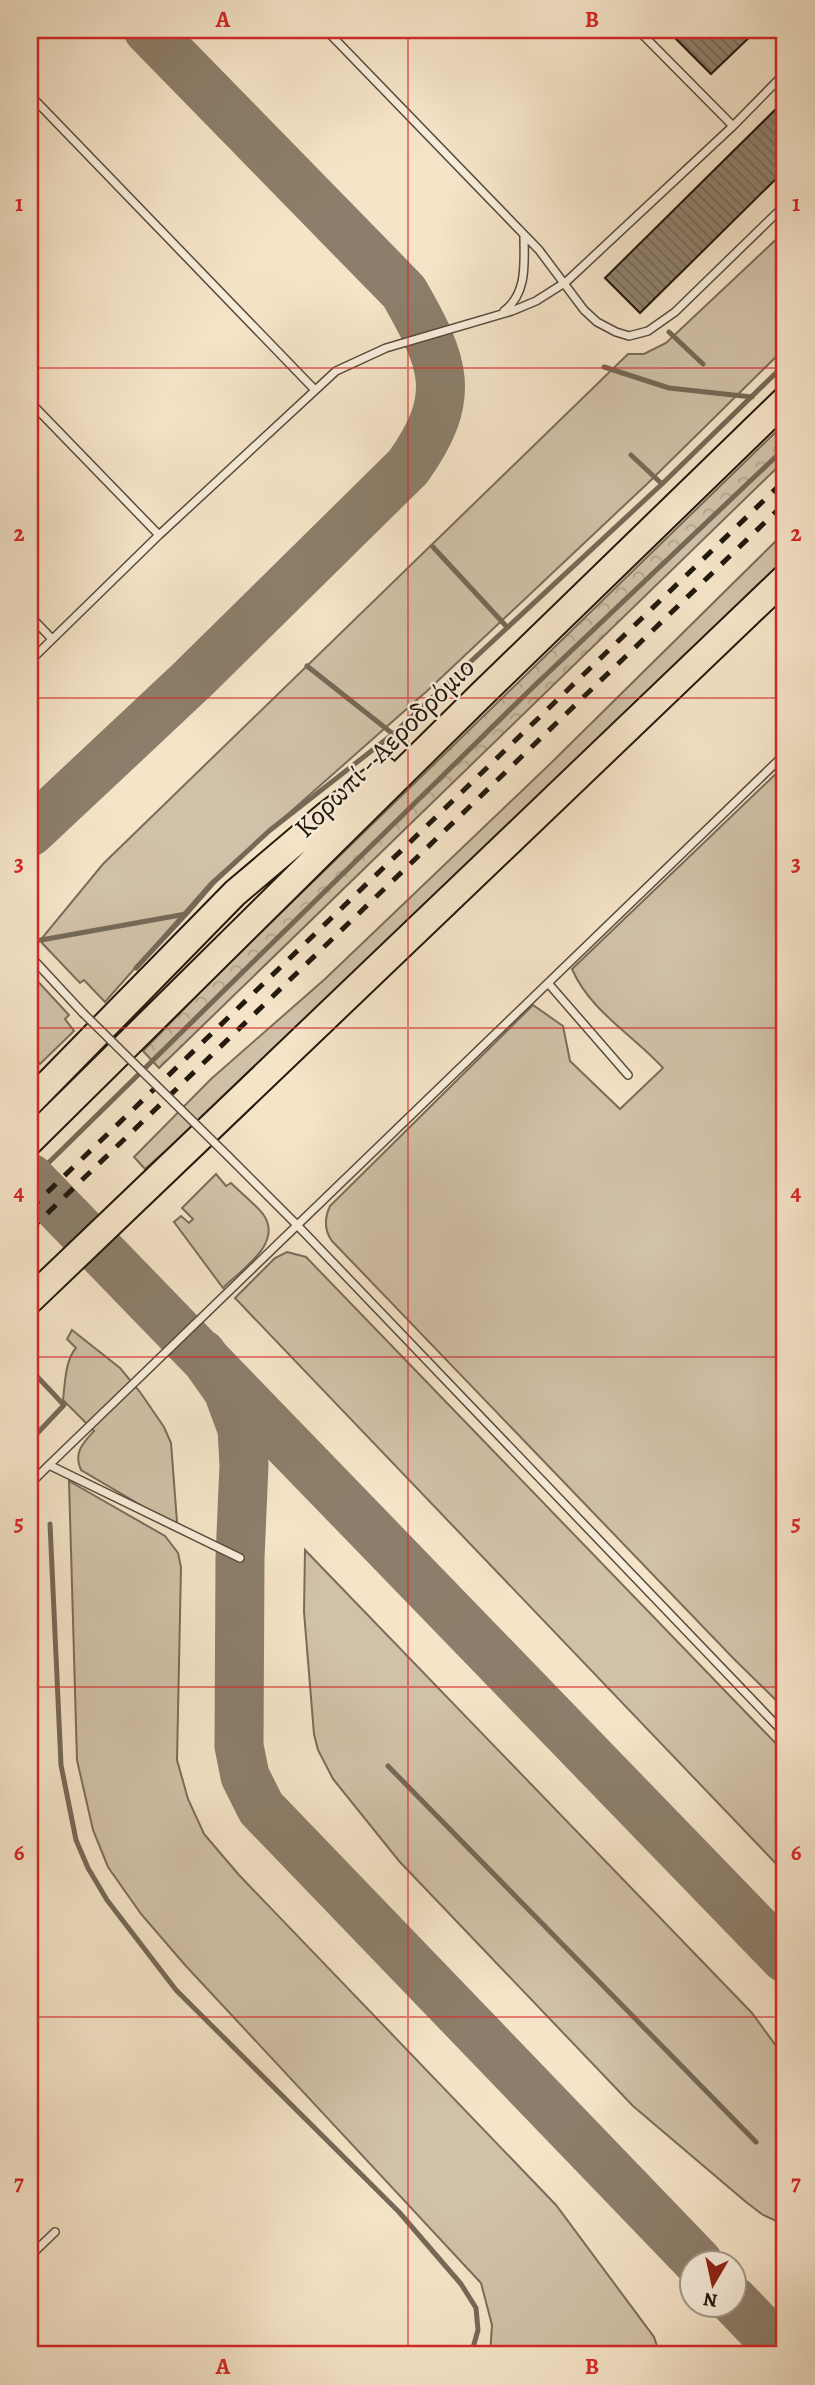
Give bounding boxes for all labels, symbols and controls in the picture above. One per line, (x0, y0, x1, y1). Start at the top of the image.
text: A (215, 4, 231, 35)
text: B (585, 4, 599, 35)
text: 1 (15, 188, 23, 219)
text: 1 (792, 188, 800, 219)
text: 2 (13, 518, 25, 549)
text: 2 (790, 518, 802, 549)
street label: Κορωπί - Αεροδρόμιο (286, 649, 483, 846)
text: 3 (14, 848, 24, 879)
text: 3 (791, 848, 801, 879)
text: 4 (14, 1177, 25, 1208)
text: 4 (791, 1177, 802, 1208)
text: 5 (14, 1507, 24, 1538)
text: 5 (791, 1507, 801, 1538)
text: 6 (14, 1837, 25, 1868)
text: 6 (791, 1837, 802, 1868)
text: 7 (14, 2167, 24, 2198)
text: 7 (791, 2167, 801, 2198)
north arrow (678, 2248, 748, 2318)
text: N (701, 2286, 719, 2314)
text: A (215, 2351, 231, 2382)
text: B (585, 2351, 599, 2382)

